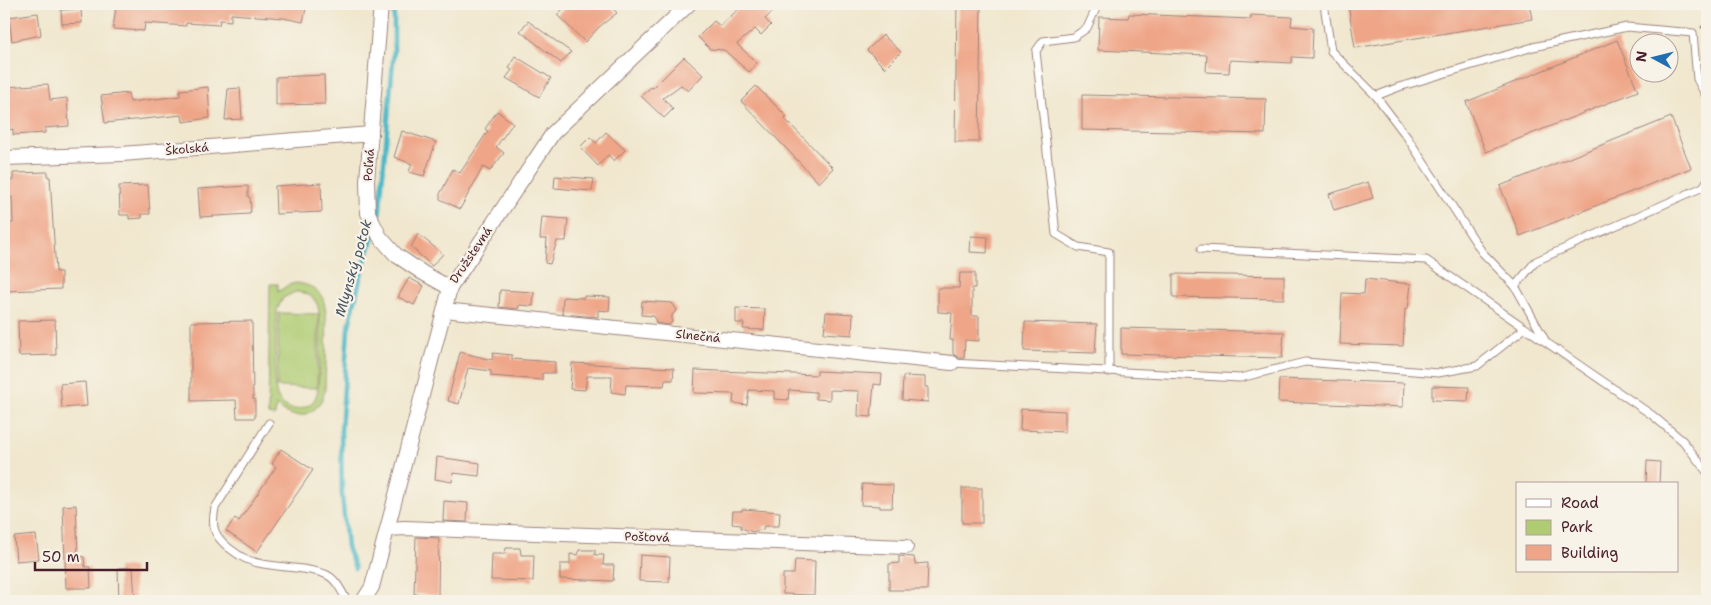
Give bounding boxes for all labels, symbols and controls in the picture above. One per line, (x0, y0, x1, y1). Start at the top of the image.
north arrow (1628, 32, 1678, 82)
text: N (1631, 50, 1651, 63)
street label: Školská (165, 139, 210, 159)
street label: Poľná (360, 148, 378, 182)
water label: Mlynský potok (331, 217, 375, 319)
street label: Družstevná (446, 223, 496, 286)
street label: Slnečná (675, 326, 722, 346)
legend (1516, 482, 1678, 572)
text: Road (1561, 493, 1599, 513)
text: Park (1561, 517, 1593, 537)
street label: Poštová (624, 528, 670, 546)
scale bar (35, 540, 148, 572)
text: Building (1561, 543, 1618, 563)
text: 50 m (42, 547, 80, 567)

